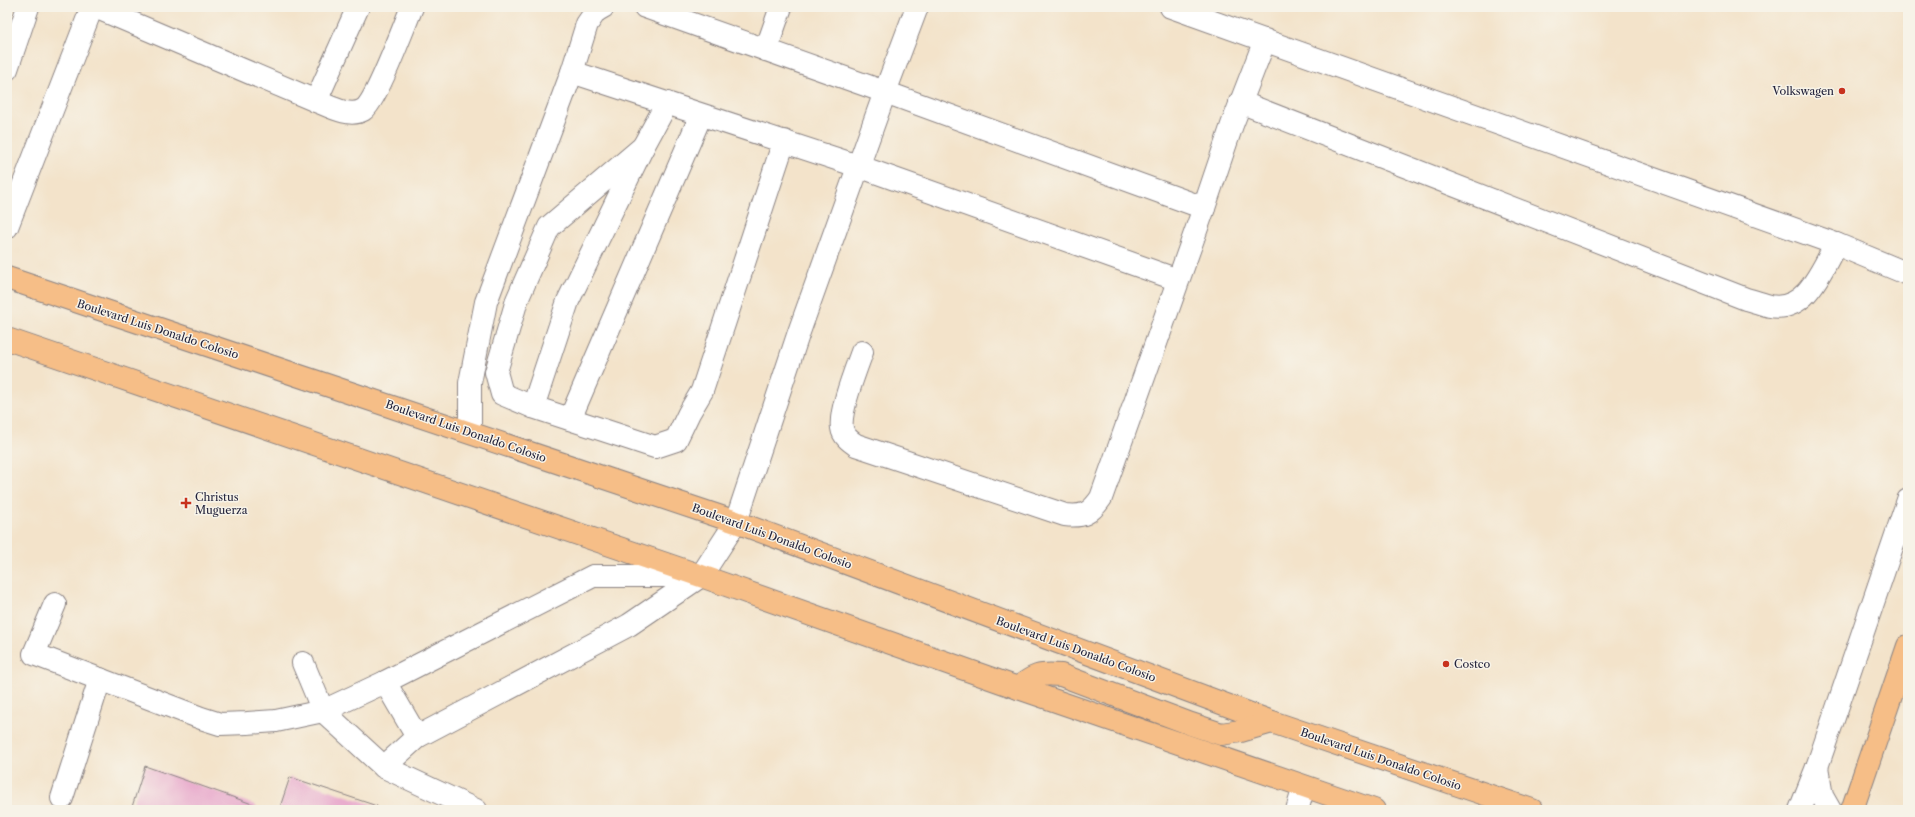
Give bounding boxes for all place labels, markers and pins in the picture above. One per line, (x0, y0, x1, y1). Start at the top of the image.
place label: Volkswagen (1772, 84, 1834, 98)
marker: Volkswagen (1837, 86, 1847, 96)
place label: Christus Muguerza (195, 490, 248, 517)
marker: Christus Muguerza (180, 497, 192, 509)
place label: Costco (1454, 657, 1491, 671)
marker: Costco (1441, 659, 1451, 669)

